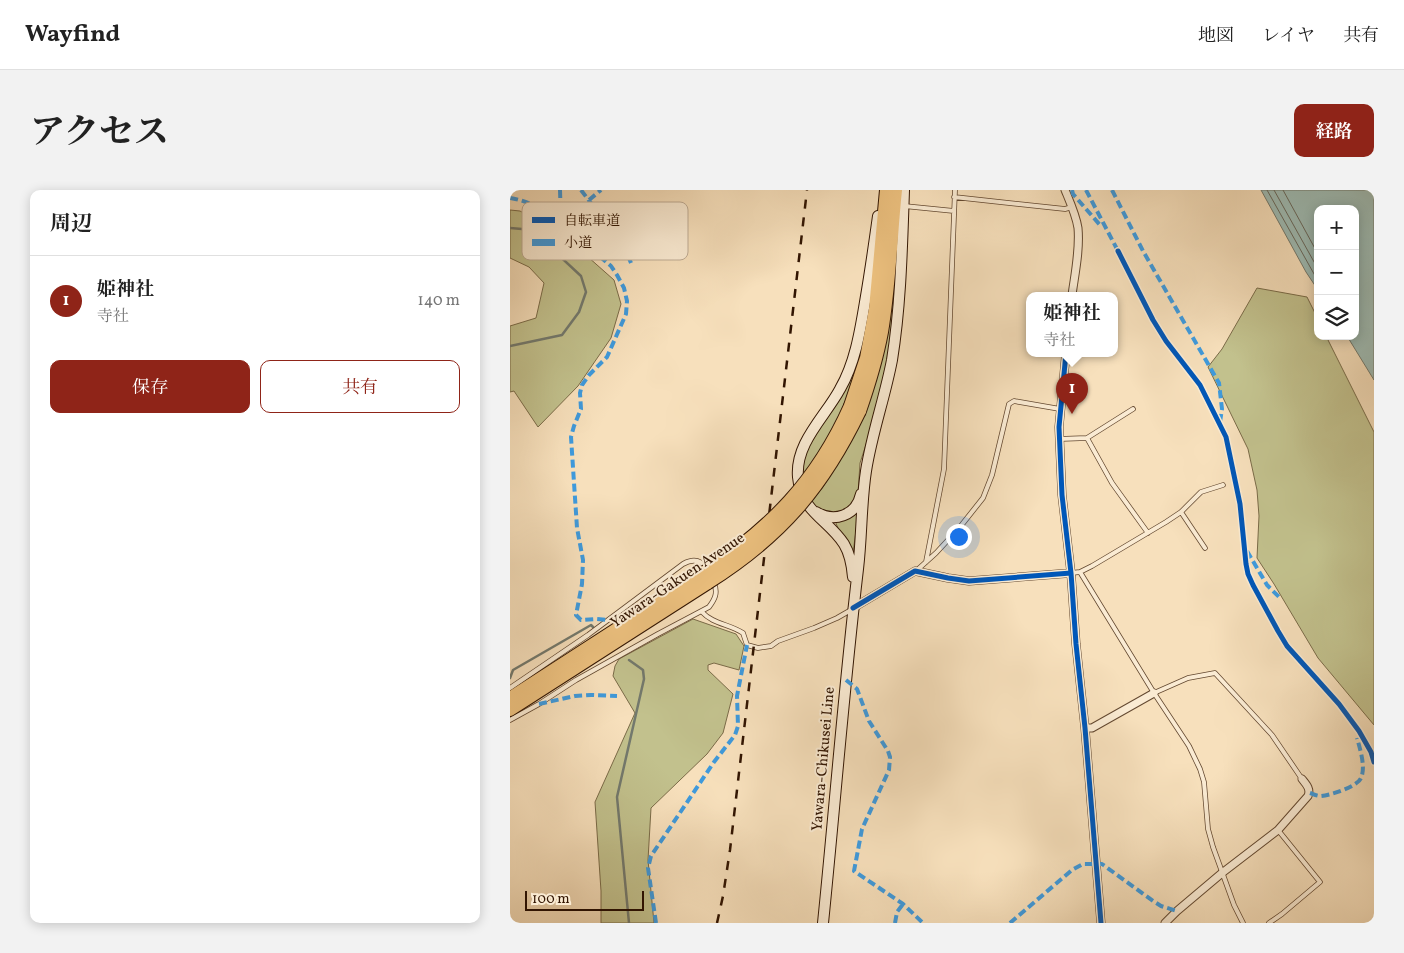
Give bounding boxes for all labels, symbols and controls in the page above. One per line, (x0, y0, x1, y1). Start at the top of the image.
text: Wayfind (25, 18, 120, 52)
text: 地図 (1198, 24, 1234, 49)
text: レイヤ (1262, 24, 1315, 49)
text: 共有 (1343, 24, 1379, 49)
button: 経路 (1294, 104, 1374, 157)
text: アクセス (30, 110, 169, 158)
legend (522, 202, 688, 260)
map controls (1314, 205, 1359, 340)
button: + (1314, 205, 1359, 250)
text: 周辺 (50, 210, 92, 239)
text: 自転車道 (564, 212, 620, 231)
text: 小道 (564, 234, 592, 253)
button: − (1314, 250, 1359, 295)
text: 姫神社 (97, 277, 154, 303)
text: 1 (63, 290, 69, 312)
text: 140 m (418, 290, 460, 312)
popup (1026, 292, 1118, 357)
button: layers (1314, 295, 1359, 340)
text: 姫神社 (1043, 301, 1101, 327)
text: 寺社 (97, 306, 129, 328)
text: 寺社 (1043, 330, 1076, 352)
button: 保存 (50, 360, 250, 413)
button: 共有 (260, 360, 460, 413)
pin: 1 (1056, 373, 1088, 414)
your location (946, 524, 972, 550)
street label: Yawara-Gakuen Avenue (607, 528, 749, 634)
street label: Yawara-Chikusei Line (807, 686, 841, 832)
scale bar (525, 888, 644, 911)
text: 100 m (532, 890, 570, 909)

